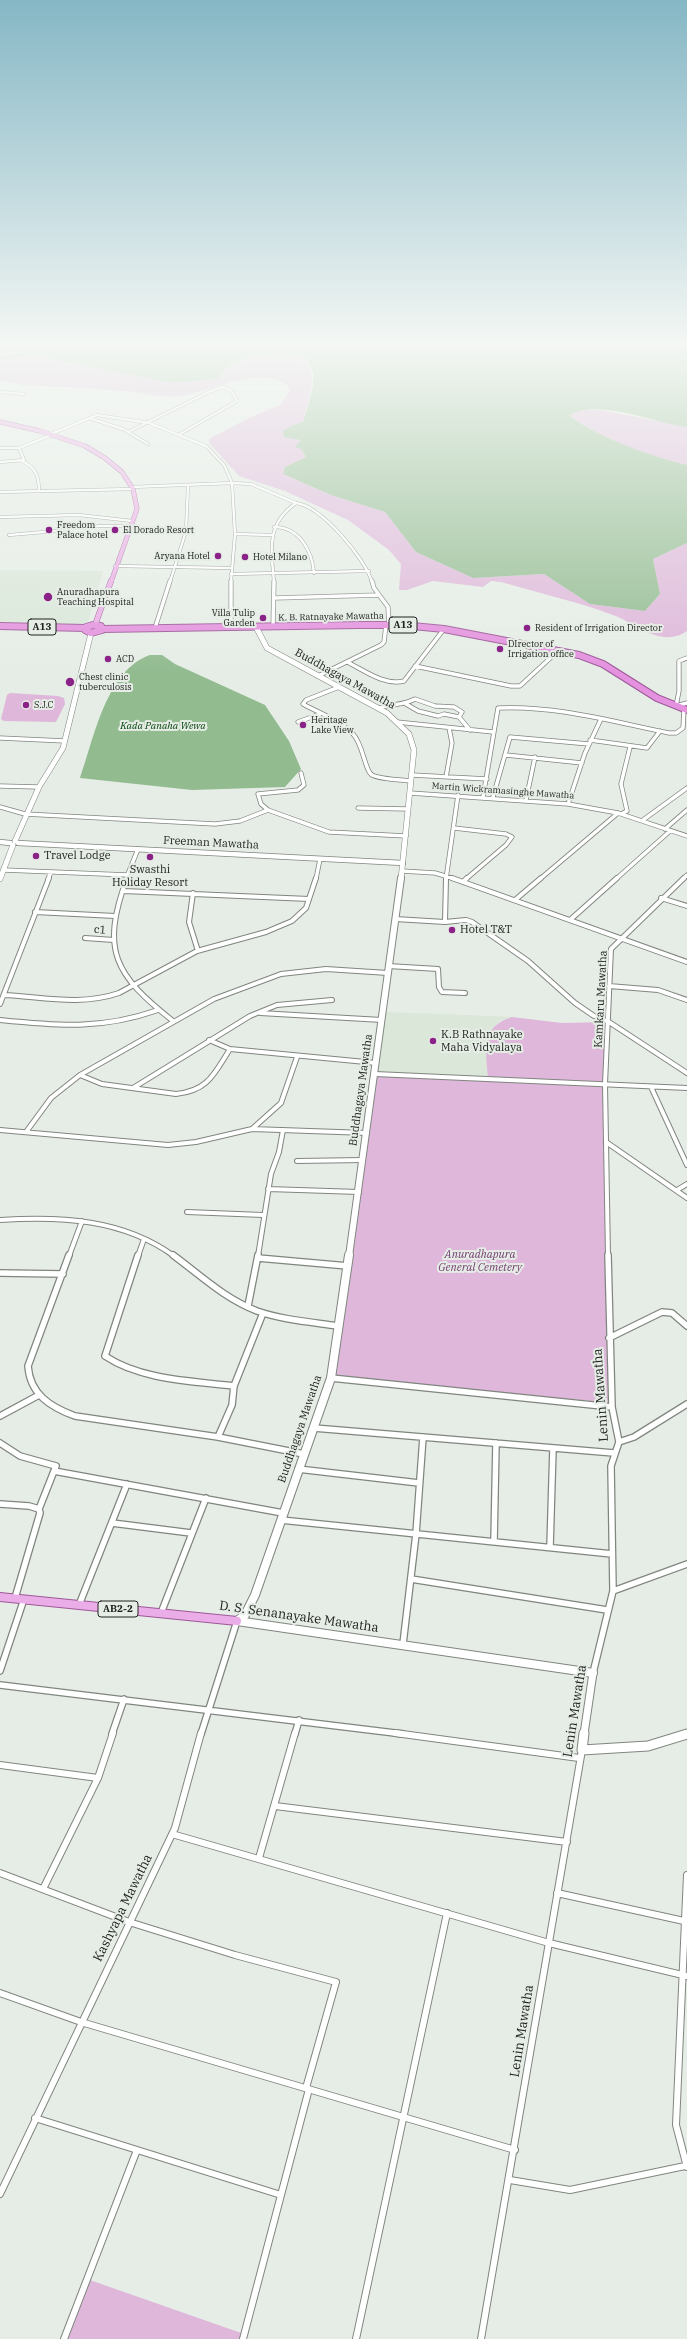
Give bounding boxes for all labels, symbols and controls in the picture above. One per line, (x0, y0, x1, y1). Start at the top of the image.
place label: Freedom Palace hotel (57, 520, 108, 541)
marker: Freedom Palace hotel (44, 525, 54, 535)
marker: El Dorado Resort (110, 525, 120, 535)
place label: El Dorado Resort (123, 525, 194, 535)
place label: Aryana Hotel (154, 551, 210, 561)
marker: Aryana Hotel (213, 551, 223, 561)
marker: Hotel Milano (240, 552, 250, 562)
place label: Hotel Milano (253, 552, 307, 562)
place label: Anuradhapura Teaching Hospital (57, 587, 134, 608)
marker: Anuradhapura Teaching Hospital (42, 591, 54, 603)
place label: Villa Tulip Garden (212, 608, 255, 629)
street label: K. B. Ratnayake Mawatha (278, 611, 384, 623)
marker: Villa Tulip Garden (258, 613, 268, 623)
road number: A13 (389, 617, 417, 633)
road number: A13 (28, 619, 56, 635)
marker: Resident of Irrigation Director (522, 623, 532, 633)
place label: Resident of Irrigation Director (535, 623, 662, 633)
place label: DIrector of Irrigation office (508, 639, 574, 660)
marker: DIrector of Irrigation office (495, 644, 505, 654)
street label: Buddhagaya Mawatha (292, 646, 398, 712)
marker: ACD (103, 654, 113, 664)
place label: ACD (116, 654, 134, 664)
place label: Chest clinic tuberculosis (79, 672, 132, 693)
marker: Chest clinic tuberculosis (64, 676, 76, 688)
marker: S.J.C (21, 700, 31, 710)
place label: S.J.C (34, 700, 53, 710)
place label: Heritage Lake View (311, 715, 354, 736)
water label: Kada Panaha Wewa (120, 720, 206, 732)
marker: Heritage Lake View (298, 720, 308, 730)
street label: Martin Wickramasinghe Mawatha (431, 781, 575, 801)
street label: Freeman Mawatha (163, 834, 259, 852)
place label: Travel Lodge (44, 849, 111, 863)
marker: Travel Lodge (31, 851, 41, 861)
marker: Swasthi Holiday Resort (145, 852, 155, 862)
place label: Swasthi Holiday Resort (112, 863, 188, 889)
street label: c1 (93, 923, 107, 937)
place label: Hotel T&T (460, 923, 512, 937)
marker: Hotel T&T (447, 925, 457, 935)
street label: Kamkaru Mawatha (592, 950, 610, 1048)
place label: K.B Rathnayake Maha Vidyalaya (441, 1028, 523, 1054)
street label: Buddhagaya Mawatha (347, 1033, 375, 1147)
marker: K.B Rathnayake Maha Vidyalaya (428, 1036, 438, 1046)
park label: Anuradhapura General Cemetery (438, 1248, 522, 1274)
street label: Lenin Mawatha (590, 1348, 612, 1442)
street label: Buddhagaya Mawatha (275, 1373, 325, 1485)
street label: D. S. Senanayake Mawatha (218, 1598, 380, 1636)
road number: AB2-2 (98, 1601, 138, 1617)
street label: Lenin Mawatha (560, 1664, 590, 1758)
street label: Kashyapa Mawatha (90, 1852, 156, 1964)
street label: Lenin Mawatha (507, 1984, 537, 2078)

